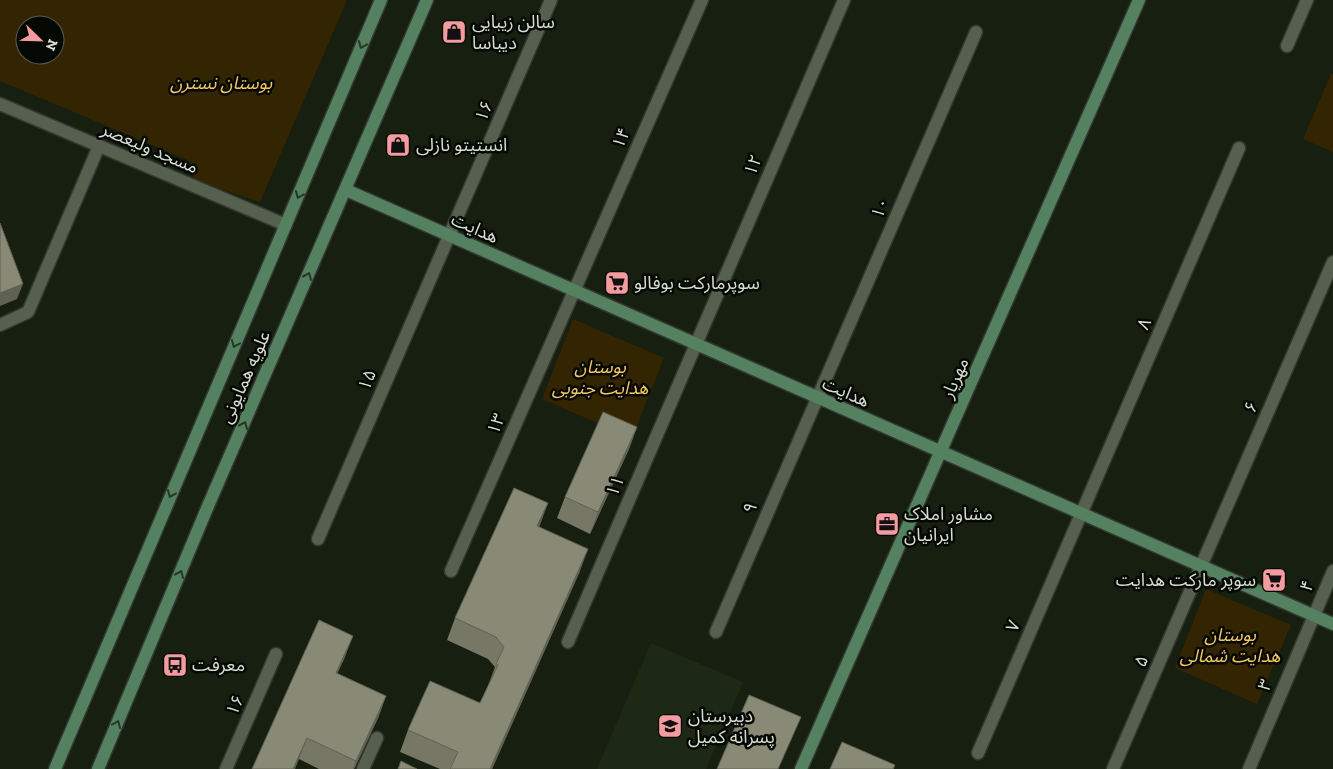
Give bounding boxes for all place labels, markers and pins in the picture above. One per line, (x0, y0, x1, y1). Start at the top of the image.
place label: سالن زیبایی دیباسا (472, 11, 555, 54)
shop icon: سالن زیبایی دیباسا (441, 19, 467, 45)
shop icon: انستیتو نازلی (385, 132, 411, 158)
place label: انستیتو نازلی (416, 134, 507, 156)
supermarket icon: سوپرمارکت بوفالو (604, 270, 630, 296)
place label: سوپرمارکت بوفالو (634, 272, 760, 294)
place label: مشاور املاک ایرانیان (904, 503, 993, 546)
office icon: مشاور املاک ایرانیان (874, 511, 900, 537)
supermarket icon: سوپر مارکت هدایت (1261, 567, 1287, 593)
place label: سوپر مارکت هدایت (1116, 569, 1256, 591)
bus stop icon: معرفت (162, 652, 188, 678)
place label: معرفت (192, 654, 245, 676)
place label: دبیرستان پسرانه کمیل (688, 705, 775, 748)
school or university icon: دبیرستان پسرانه کمیل (657, 713, 683, 739)

